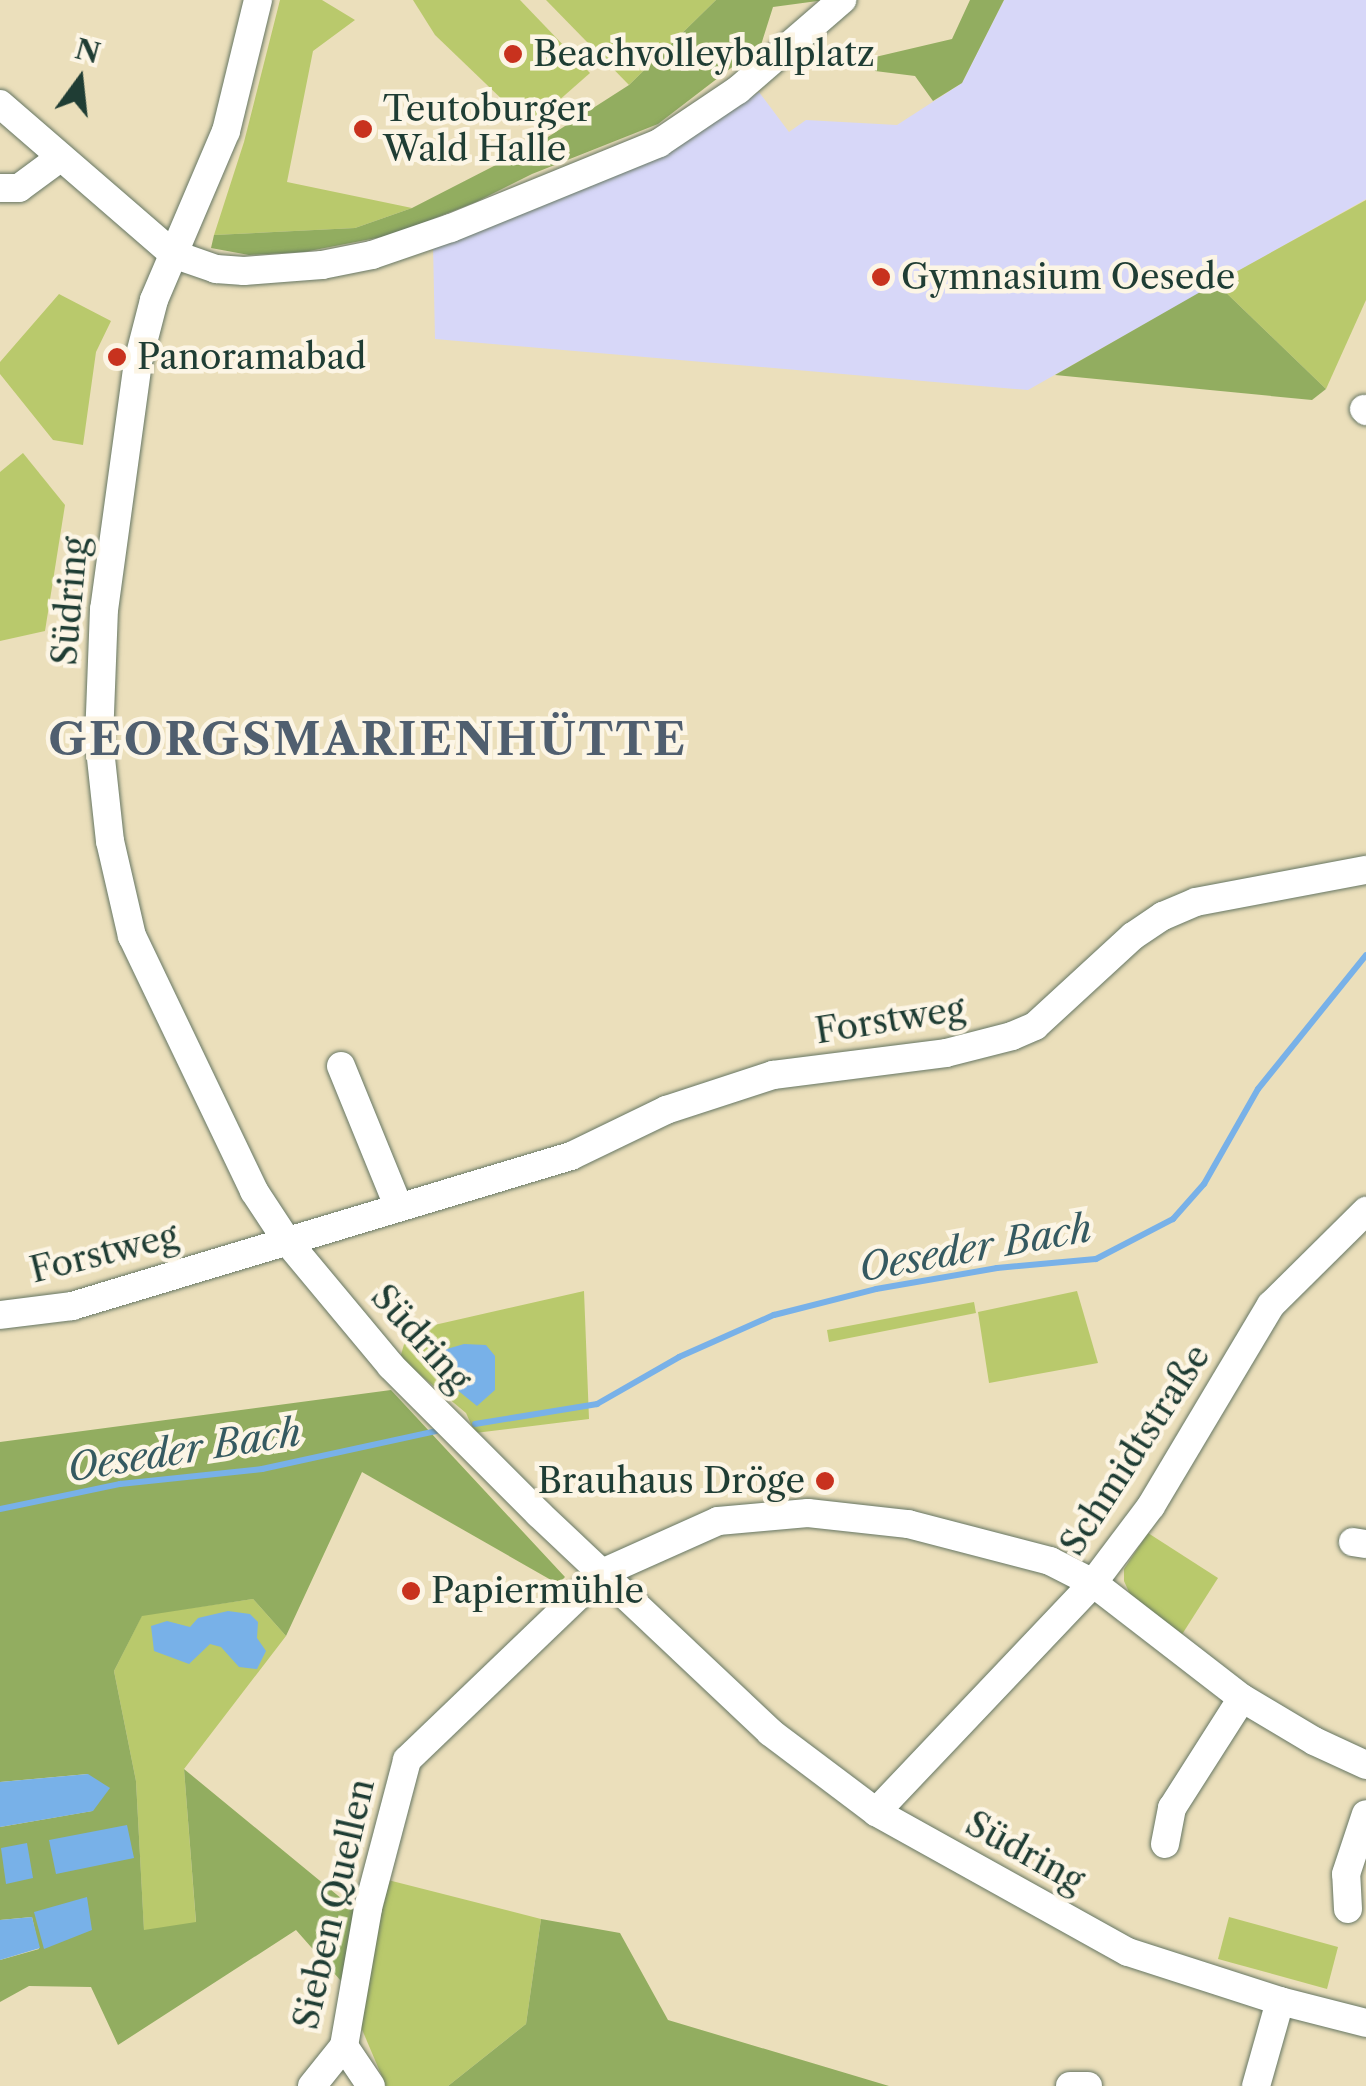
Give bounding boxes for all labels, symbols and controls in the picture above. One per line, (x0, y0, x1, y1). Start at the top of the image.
north arrow (30, 30, 130, 130)
text: N (72, 31, 104, 71)
place label: Beachvolleyballplatz (533, 33, 875, 75)
marker: Beachvolleyballplatz (502, 43, 524, 65)
place label: Teutoburger Wald Halle (383, 88, 591, 170)
marker: Teutoburger Wald Halle (352, 118, 374, 140)
place label: Gymnasium Oesede (901, 256, 1235, 298)
marker: Gymnasium Oesede (870, 266, 892, 288)
place label: Panoramabad (137, 336, 366, 378)
marker: Panoramabad (106, 346, 128, 368)
street label: Südring (43, 535, 97, 667)
district label: GEORGSMARIENHÜTTE (48, 713, 688, 767)
street label: Forstweg (812, 987, 968, 1053)
water label: Oeseder Bach (855, 1205, 1095, 1291)
street label: Forstweg (26, 1214, 182, 1292)
street label: Südring (362, 1276, 480, 1400)
street label: Schmidtstraße (1051, 1337, 1219, 1563)
water label: Oeseder Bach (64, 1409, 304, 1491)
place label: Brauhaus Dröge (538, 1460, 805, 1502)
marker: Brauhaus Dröge (814, 1470, 836, 1492)
place label: Papiermühle (431, 1570, 644, 1612)
marker: Papiermühle (400, 1580, 422, 1602)
street label: Sieben Quellen (285, 1775, 383, 2033)
street label: Südring (958, 1802, 1092, 1902)

